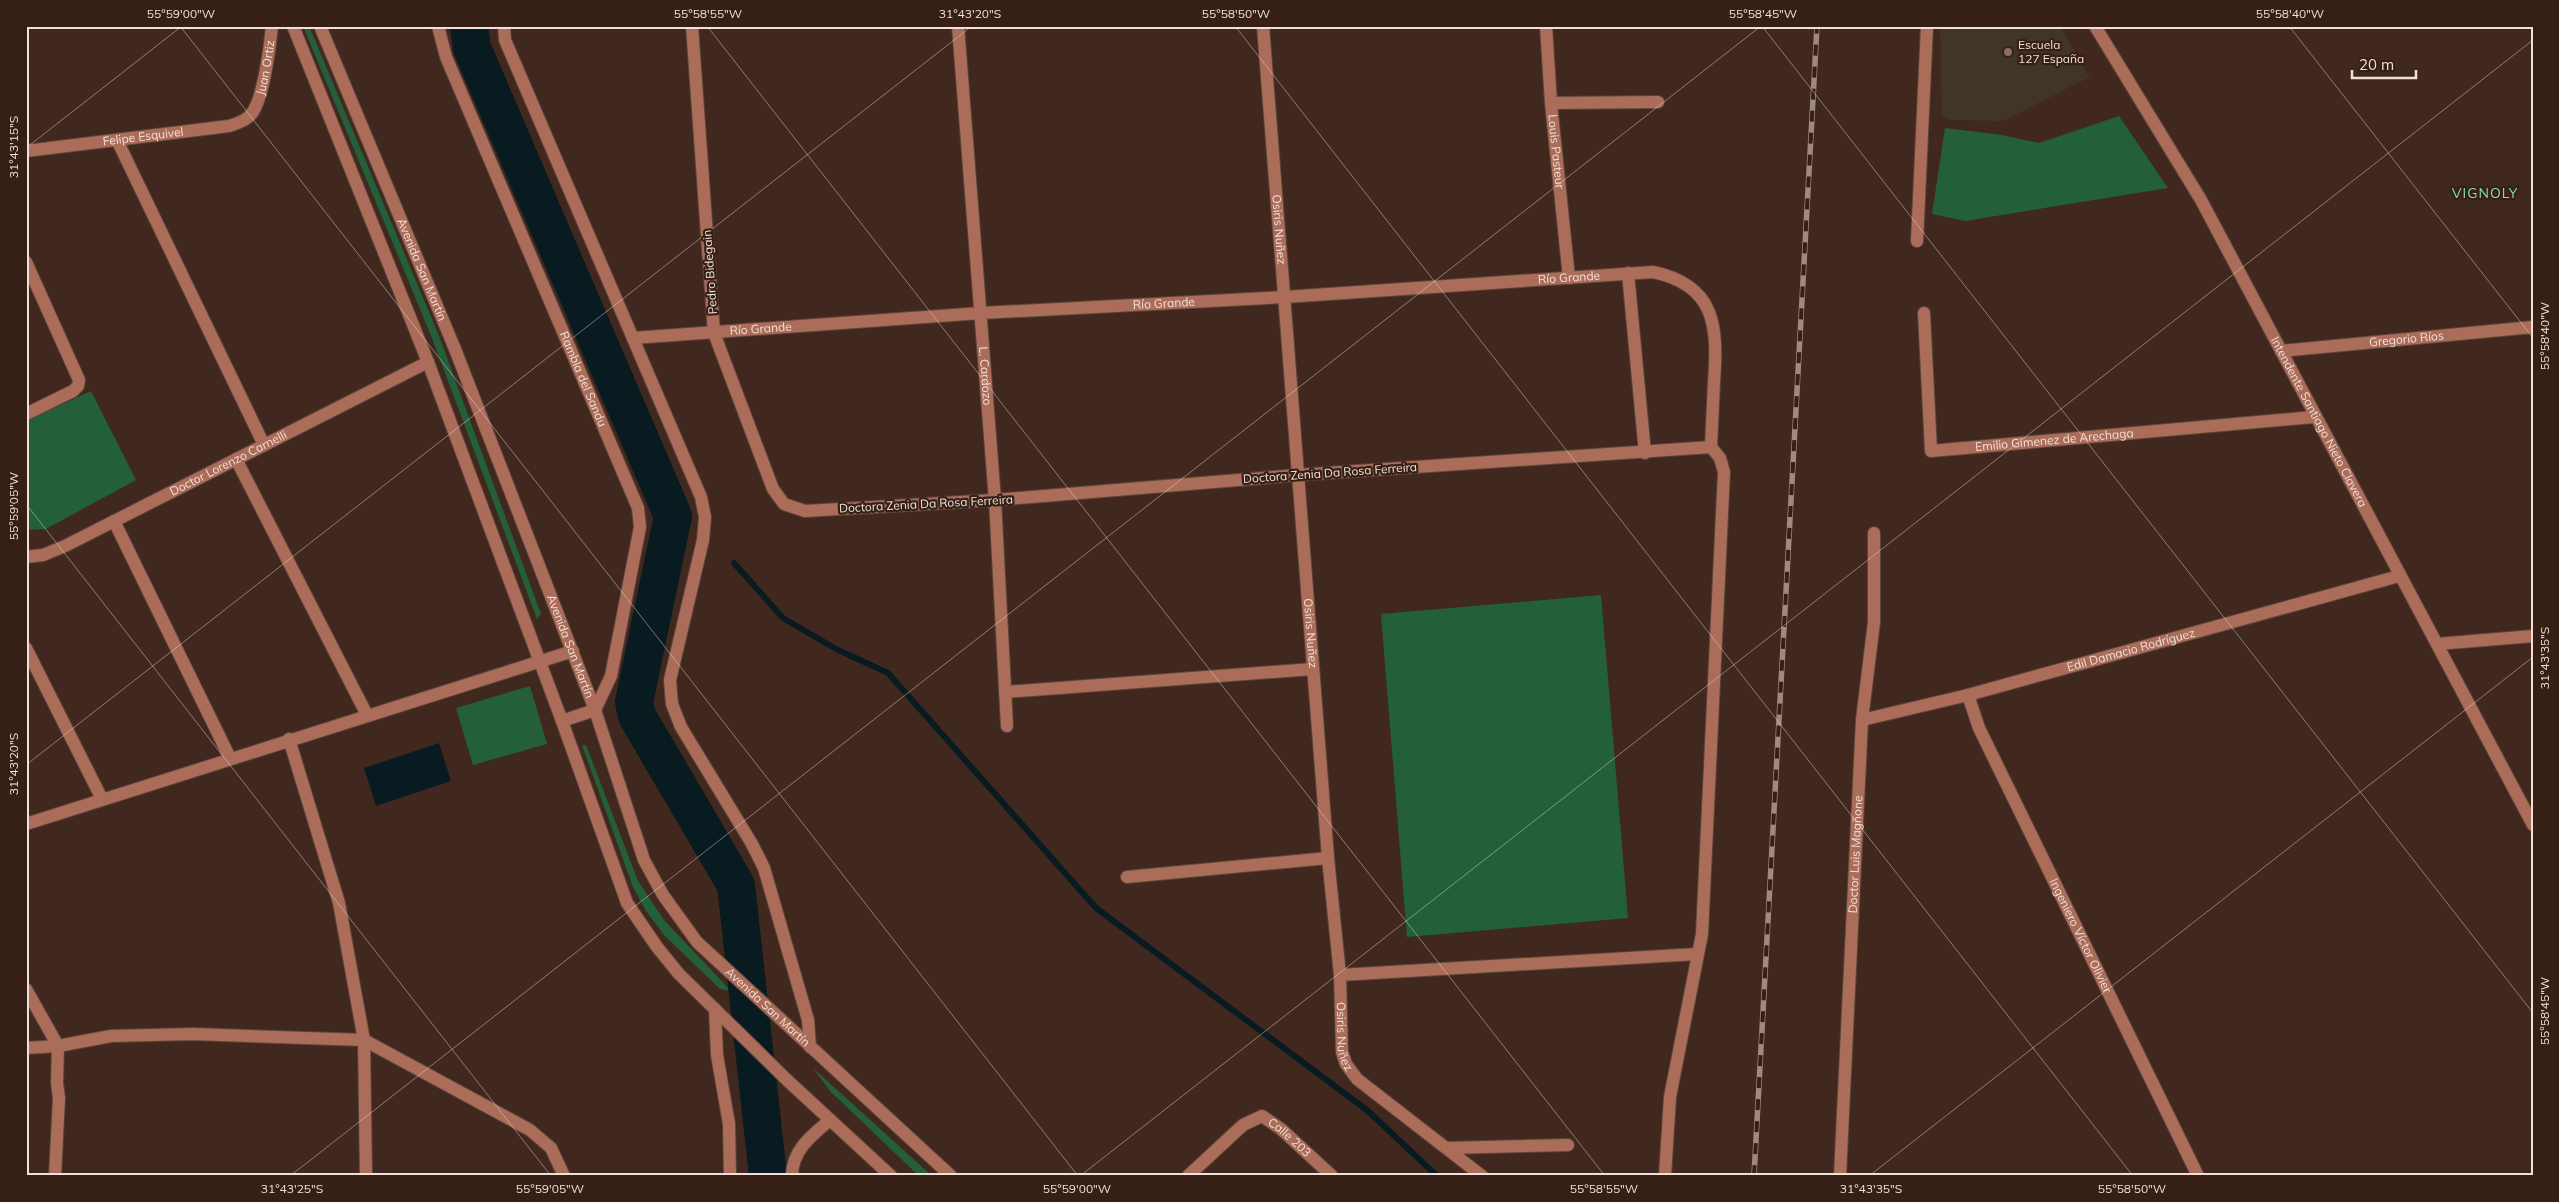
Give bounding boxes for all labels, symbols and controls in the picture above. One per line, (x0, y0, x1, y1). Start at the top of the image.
text: 55°59'00"W (147, 6, 215, 21)
text: 55°58'55"W (674, 6, 742, 21)
text: 31°43'20"S (939, 6, 1001, 21)
text: 55°58'50"W (1202, 6, 1270, 21)
text: 55°58'45"W (1729, 6, 1797, 21)
text: 55°58'40"W (2256, 6, 2324, 21)
place label: Escuela 127 España (2018, 37, 2084, 66)
street label: Juan Ortiz (252, 39, 277, 97)
marker: Escuela 127 España (2002, 46, 2014, 58)
scale bar (2352, 48, 2415, 80)
text: 20 m (2359, 55, 2394, 74)
street label: Louis Pasteur (1545, 114, 1568, 190)
text: 31°43'15"S (6, 116, 21, 178)
street label: Felipe Esquivel (102, 124, 184, 148)
district label: VIGNOLY (2452, 184, 2518, 202)
street label: Osiris Nuñez (1269, 194, 1290, 265)
street label: Avenida San Martín (394, 216, 450, 323)
street label: Pedro Bidegain (699, 229, 720, 315)
street label: Río Grande (1537, 268, 1601, 287)
street label: Río Grande (1132, 294, 1195, 312)
text: 55°58'40"W (2537, 302, 2552, 370)
street label: Río Grande (729, 319, 792, 338)
street label: Gregorio Ríos (2368, 328, 2444, 350)
street label: Rambla del Sandu (557, 329, 610, 429)
street label: Intendente Santiago Nieto Clavera (2268, 334, 2371, 509)
street label: L. Cardozo (976, 346, 996, 406)
street label: Emilio Gimenez de Arechaga (1974, 425, 2134, 454)
street label: Doctor Lorenzo Carnelli (167, 427, 289, 499)
street label: Doctora Zenia Da Rosa Ferreira (1243, 459, 1417, 486)
text: 55°59'05"W (6, 472, 21, 540)
street label: Doctora Zenia Da Rosa Ferreira (839, 491, 1013, 516)
street label: Avenida San Martín (544, 592, 598, 700)
street label: Osiris Nuñez (1301, 598, 1321, 669)
street label: Edil Damacio Rodríguez (2065, 625, 2197, 674)
text: 31°43'35"S (2537, 627, 2552, 689)
text: 31°43'20"S (6, 733, 21, 795)
street label: Doctor Luis Magñone (1845, 795, 1865, 914)
street label: Ingeniero Víctor Olivier (2047, 876, 2116, 996)
street label: Avenida San Martín (722, 964, 814, 1050)
text: 55°58'45"W (2537, 977, 2552, 1045)
street label: Osiris Nuñez (1334, 1002, 1357, 1074)
street label: Calle 203 (1265, 1114, 1314, 1160)
text: 31°43'25"S (261, 1181, 323, 1196)
text: 55°59'05"W (516, 1181, 584, 1196)
text: 55°59'00"W (1043, 1181, 1111, 1196)
text: 55°58'55"W (1570, 1181, 1638, 1196)
text: 31°43'35"S (1840, 1181, 1902, 1196)
text: 55°58'50"W (2098, 1181, 2166, 1196)

